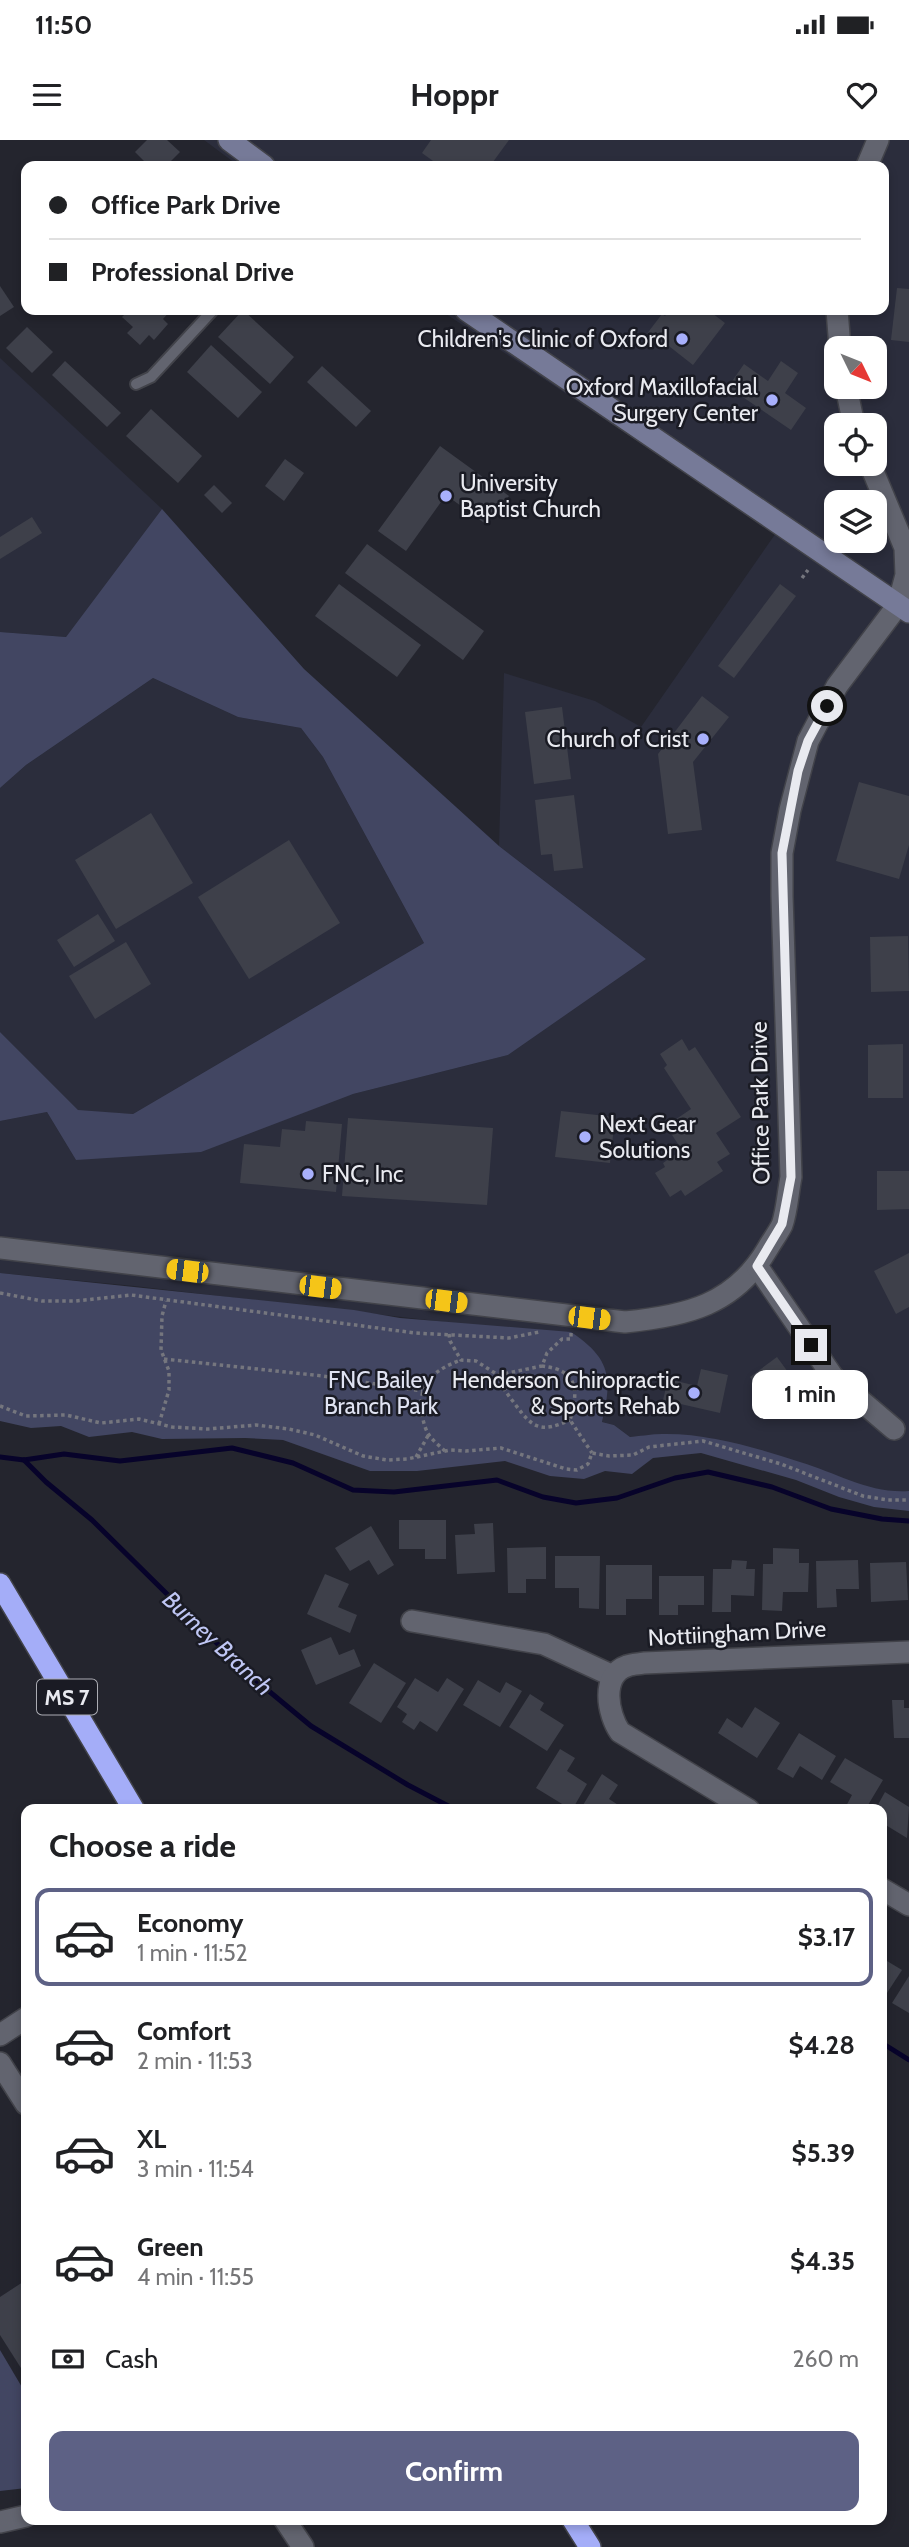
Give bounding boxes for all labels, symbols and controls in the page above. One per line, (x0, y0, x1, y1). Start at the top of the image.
text: 11:50 (35, 9, 92, 41)
text: Hoppr (410, 75, 499, 114)
icon: menu (28, 76, 66, 114)
icon: heart (843, 76, 881, 114)
text: Office Park Drive (91, 189, 280, 221)
text: Professional Drive (91, 256, 294, 288)
place label: Children's Clinic of Oxford (418, 325, 668, 353)
marker: Children's Clinic of Oxford (674, 331, 690, 347)
north arrow (824, 336, 887, 399)
map controls (824, 336, 887, 553)
place label: Oxford Maxillofacial Surgery Center (566, 373, 759, 427)
marker: Oxford Maxillofacial Surgery Center (764, 392, 780, 408)
button: locate (824, 413, 887, 476)
place label: University Baptist Church (460, 469, 601, 523)
marker: University Baptist Church (438, 488, 454, 504)
button: layers (824, 490, 887, 553)
route start (811, 690, 843, 722)
place label: Church of Crist (547, 725, 689, 753)
marker: Church of Crist (695, 731, 711, 747)
street label: Office Park Drive (745, 1021, 775, 1185)
place label: Next Gear Solutions (599, 1110, 697, 1164)
marker: Next Gear Solutions (577, 1129, 593, 1145)
place label: FNC, Inc (322, 1160, 404, 1188)
marker: FNC, Inc (300, 1166, 316, 1182)
car (165, 1258, 210, 1284)
car (298, 1274, 343, 1300)
car (424, 1288, 469, 1314)
car (567, 1305, 612, 1331)
route end (795, 1329, 827, 1361)
park label: FNC Bailey Branch Park (324, 1366, 439, 1420)
place label: Henderson Chiropractic & Sports Rehab (452, 1366, 680, 1420)
callout: 1 min (753, 1370, 869, 1418)
text: 1 min (784, 1380, 836, 1408)
marker: Henderson Chiropractic & Sports Rehab (686, 1385, 702, 1401)
water label: Burney Branch (157, 1585, 279, 1701)
street label: Nottiingham Drive (647, 1614, 827, 1652)
road number: MS 7 (37, 1680, 97, 1714)
text: Choose a ride (49, 1826, 236, 1865)
icon: car (53, 1906, 116, 1969)
text: Economy (137, 1907, 243, 1939)
text: $3.17 (798, 1921, 855, 1953)
text: 1 min · 11:52 (137, 1939, 248, 1967)
icon: car (53, 2014, 116, 2077)
text: Comfort (137, 2015, 231, 2047)
text: $4.28 (789, 2029, 855, 2061)
text: 2 min · 11:53 (137, 2047, 253, 2075)
icon: car (53, 2122, 116, 2185)
text: XL (137, 2123, 166, 2155)
text: $5.39 (792, 2137, 855, 2169)
text: 3 min · 11:54 (137, 2155, 254, 2183)
icon: car (53, 2230, 116, 2293)
text: Green (137, 2231, 204, 2263)
text: $4.35 (790, 2245, 855, 2277)
text: 4 min · 11:55 (137, 2263, 254, 2291)
icon: cash (49, 2340, 87, 2378)
text: Cash (105, 2343, 158, 2375)
text: 260 m (792, 2345, 859, 2373)
button: Confirm (49, 2431, 859, 2511)

